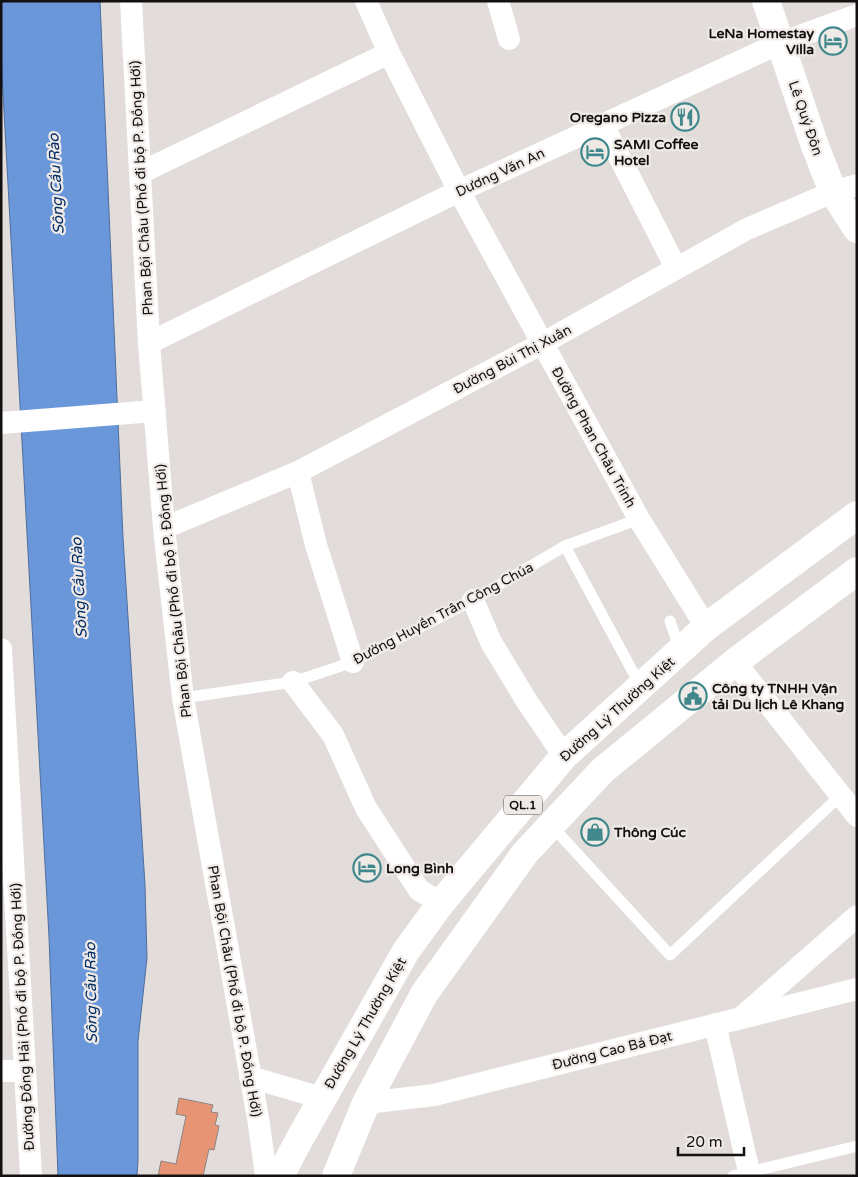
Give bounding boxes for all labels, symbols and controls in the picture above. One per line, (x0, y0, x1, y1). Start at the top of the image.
place label: LeNa Homestay Villa (708, 25, 814, 58)
hotel icon: LeNa Homestay Villa (818, 26, 848, 56)
street label: Phan Bội Châu (Phố đi bộ P. Đồng Hới) (126, 60, 157, 316)
street label: Lê Quý Đôn (785, 79, 826, 158)
restaurant icon: Oregano Pizza (670, 102, 700, 132)
place label: Oregano Pizza (570, 109, 666, 126)
water label: Sông Cầu Rào (44, 132, 68, 235)
place label: SAMI Coffee Hotel (614, 136, 699, 169)
hotel icon: SAMI Coffee Hotel (580, 137, 610, 167)
street label: Dương Văn An (453, 144, 548, 201)
street label: Đường Bùi Thị Xuân (450, 321, 574, 398)
street label: Đường Phan Châu Trinh (548, 364, 639, 511)
street label: Phan Bội Châu (Phố đi bộ P. Đồng Hới) (152, 463, 195, 719)
water label: Sông Cầu Rào (67, 536, 91, 639)
street label: Đường Huyền Trân Công Chúa (350, 559, 536, 668)
street label: Đường Lý Thường Kiệt (556, 653, 679, 766)
place label: Công ty TNHH Vận tải Du lịch Lê Khang (711, 680, 844, 713)
public building icon: Công ty TNHH Vận tải Du lịch Lê Khang (678, 681, 708, 711)
road number: QL.1 (504, 796, 542, 814)
shop icon: Thông Cúc (580, 817, 610, 847)
place label: Thông Cúc (613, 824, 687, 841)
hotel icon: Long Bình (352, 853, 382, 883)
place label: Long Bình (386, 860, 454, 877)
street label: Phan Bội Châu (Phố đi bộ P. Đồng Hới) (204, 864, 265, 1118)
street label: Đường Đồng Hải (Phố đi bộ P. Đồng Hới) (7, 883, 38, 1151)
water label: Sông Cầu Rào (81, 942, 101, 1044)
street label: Đường Lý Thường Kiệt (321, 954, 410, 1092)
street label: Đường Cao Bá Đạt (550, 1027, 675, 1074)
scale bar (678, 1124, 744, 1156)
text: 20 m (686, 1133, 723, 1151)

